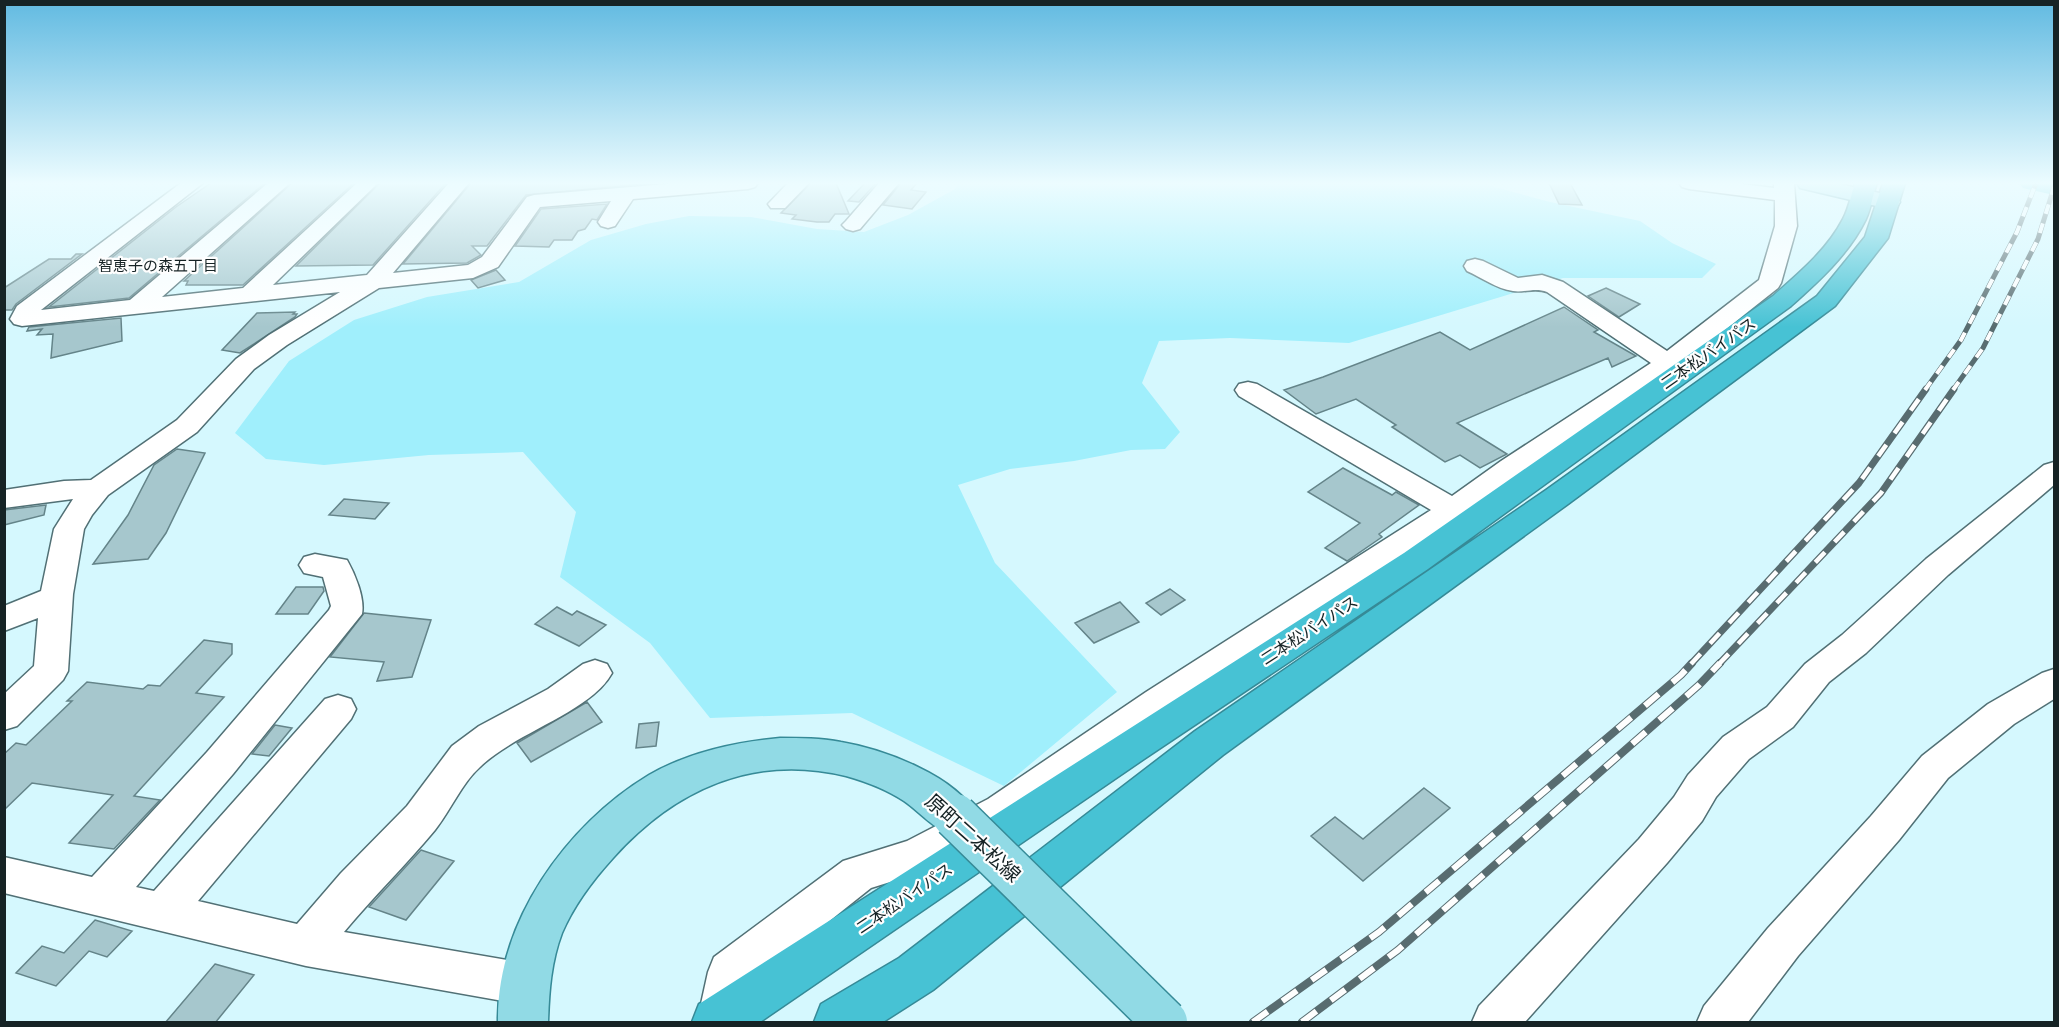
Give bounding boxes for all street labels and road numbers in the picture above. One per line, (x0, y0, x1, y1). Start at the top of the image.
street label: 二本松バイパス (1657, 313, 1759, 393)
street label: 二本松バイパス (1257, 591, 1361, 669)
street label: 原町二本松線 (920, 787, 1027, 888)
street label: 二本松バイパス (852, 858, 956, 938)

